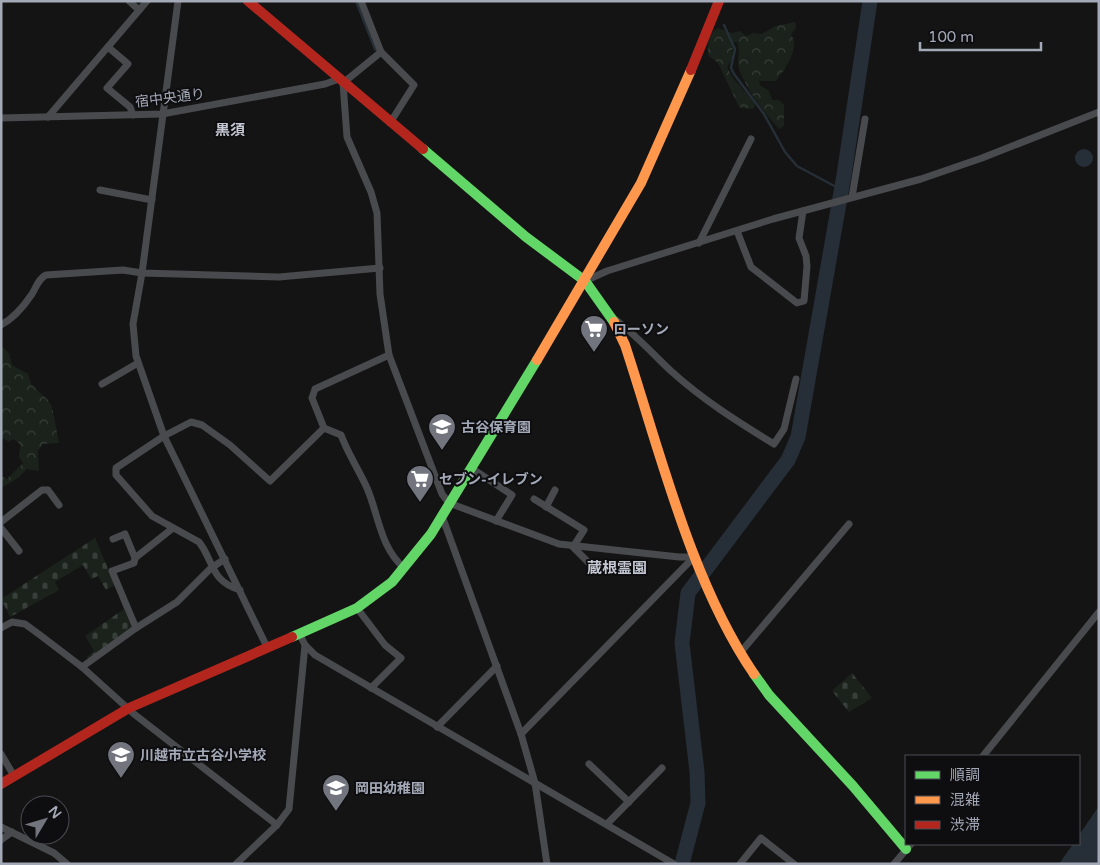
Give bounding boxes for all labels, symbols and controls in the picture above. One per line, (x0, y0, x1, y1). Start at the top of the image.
scale bar (920, 20, 1041, 52)
text: 100 m (928, 28, 974, 46)
street label: 宿中央通り (134, 85, 206, 111)
district label: 黒須 (215, 121, 245, 139)
supermarket icon: ローソン (579, 314, 609, 353)
place label: ローソン (613, 321, 669, 338)
school or university icon: 古谷保育園 (427, 412, 457, 451)
place label: 古谷保育園 (461, 419, 531, 436)
supermarket icon: セブン-イレブン (405, 464, 435, 503)
place label: セブン-イレブン (439, 471, 543, 488)
district label: 蔵根霊園 (587, 559, 647, 577)
school or university icon: 川越市立古谷小学校 (106, 740, 136, 779)
place label: 川越市立古谷小学校 (140, 747, 266, 764)
legend (905, 755, 1080, 845)
text: 順調 (950, 766, 980, 784)
school or university icon: 岡田幼稚園 (321, 773, 351, 812)
place label: 岡田幼稚園 (355, 780, 425, 797)
text: 混雑 (950, 791, 980, 809)
north arrow (20, 795, 70, 845)
text: N (45, 803, 65, 822)
text: 渋滞 (950, 816, 980, 834)

